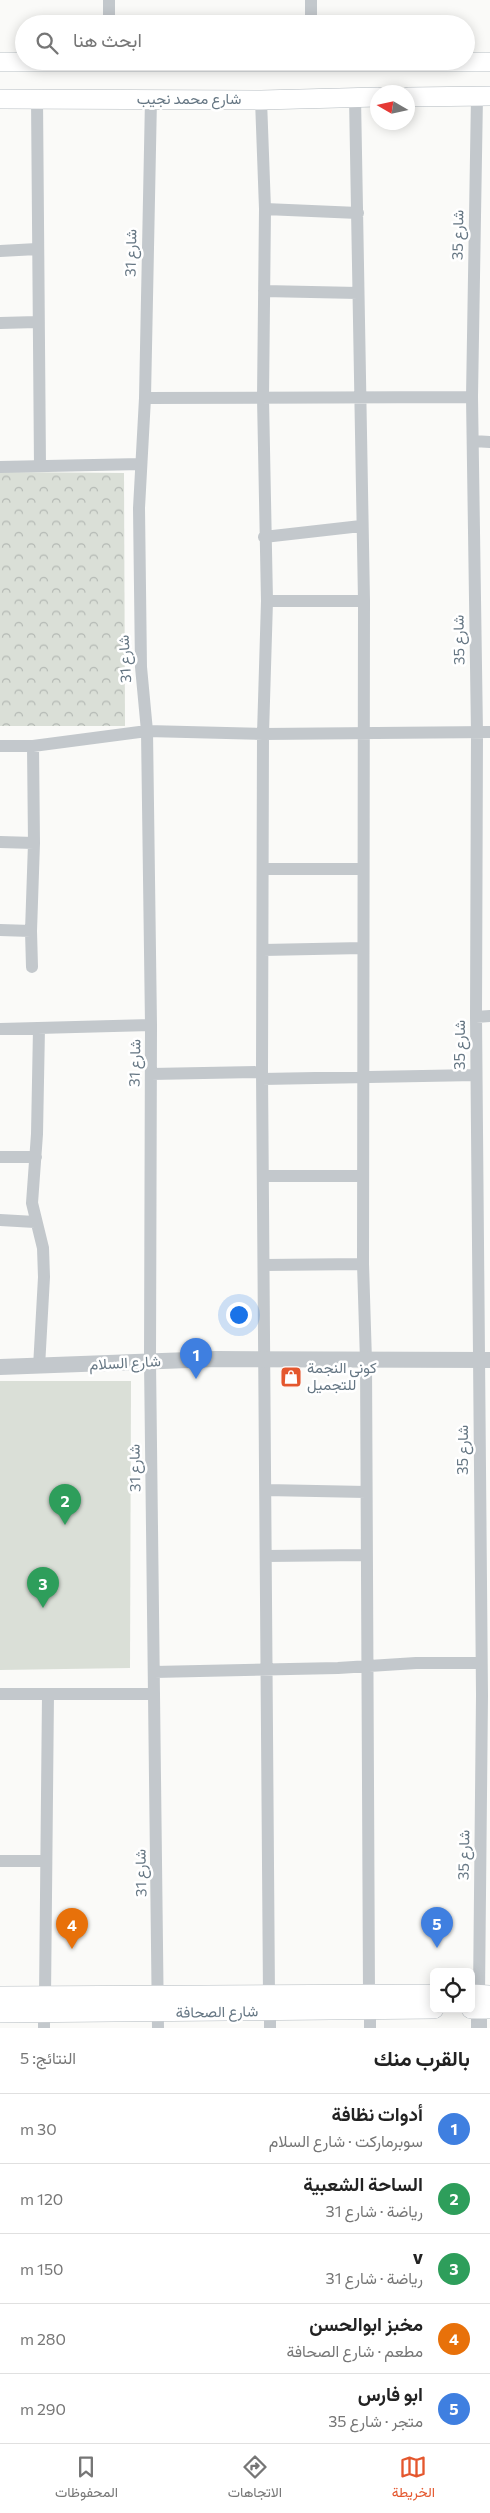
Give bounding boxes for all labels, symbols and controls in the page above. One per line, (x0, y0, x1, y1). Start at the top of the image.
search box (15, 15, 475, 70)
text: ابحث هنا (73, 28, 142, 51)
icon: search (33, 29, 61, 57)
north arrow (370, 85, 415, 130)
street label: شارع محمد نجيب (137, 89, 241, 110)
street label: شارع 35 (448, 210, 469, 260)
street label: شارع 31 (121, 229, 142, 277)
street label: شارع 35 (449, 615, 470, 665)
street label: شارع 31 (114, 634, 137, 684)
street label: شارع 35 (450, 1020, 471, 1070)
street label: شارع 31 (125, 1039, 146, 1087)
your location (226, 1302, 252, 1328)
pin: 1 (180, 1338, 212, 1379)
street label: شارع السلام (89, 1351, 161, 1376)
place label: كوني النجمة للتجميل (307, 1358, 377, 1394)
shop icon: كوني النجمة للتجميل (279, 1365, 303, 1389)
street label: شارع 35 (453, 1425, 474, 1475)
street label: شارع 31 (125, 1444, 146, 1492)
pin: 2 (49, 1484, 81, 1525)
pin: 3 (27, 1567, 59, 1608)
street label: شارع 35 (454, 1830, 475, 1880)
street label: شارع 31 (131, 1849, 152, 1897)
pin: 5 (421, 1907, 453, 1948)
pin: 4 (56, 1908, 88, 1949)
map controls (430, 1968, 475, 2013)
button: locate (430, 1968, 475, 2013)
street label: شارع الصحافة (176, 2001, 259, 2024)
text: بالقرب منك (374, 2045, 470, 2070)
text: النتائج: 5 (20, 2048, 76, 2067)
text: أدوات نظافة (332, 2102, 423, 2125)
text: 30 m (20, 2119, 57, 2138)
text: 1 (450, 2119, 458, 2138)
text: سوبرماركت · شارع السلام (269, 2131, 423, 2150)
text: الساحة الشعبية (303, 2172, 423, 2195)
text: 120 m (20, 2189, 63, 2208)
text: 2 (449, 2189, 459, 2208)
text: رياضة · شارع 31 (326, 2201, 423, 2220)
text: v (413, 2245, 423, 2268)
text: 150 m (20, 2259, 64, 2278)
text: 3 (449, 2259, 459, 2278)
text: رياضة · شارع 31 (326, 2268, 423, 2287)
text: مخبز ابوالحسن (309, 2312, 423, 2335)
text: 280 m (20, 2329, 66, 2348)
text: 4 (449, 2329, 459, 2348)
text: مطعم · شارع الصحافة (286, 2341, 423, 2360)
text: ابو فارس (358, 2382, 423, 2405)
text: 290 m (20, 2399, 66, 2418)
text: 5 (449, 2399, 459, 2418)
text: متجر · شارع 35 (328, 2411, 423, 2430)
tab: المحفوظات (55, 2453, 118, 2505)
tab: الاتجاهات (228, 2453, 282, 2505)
tab: الخريطة (392, 2453, 435, 2505)

